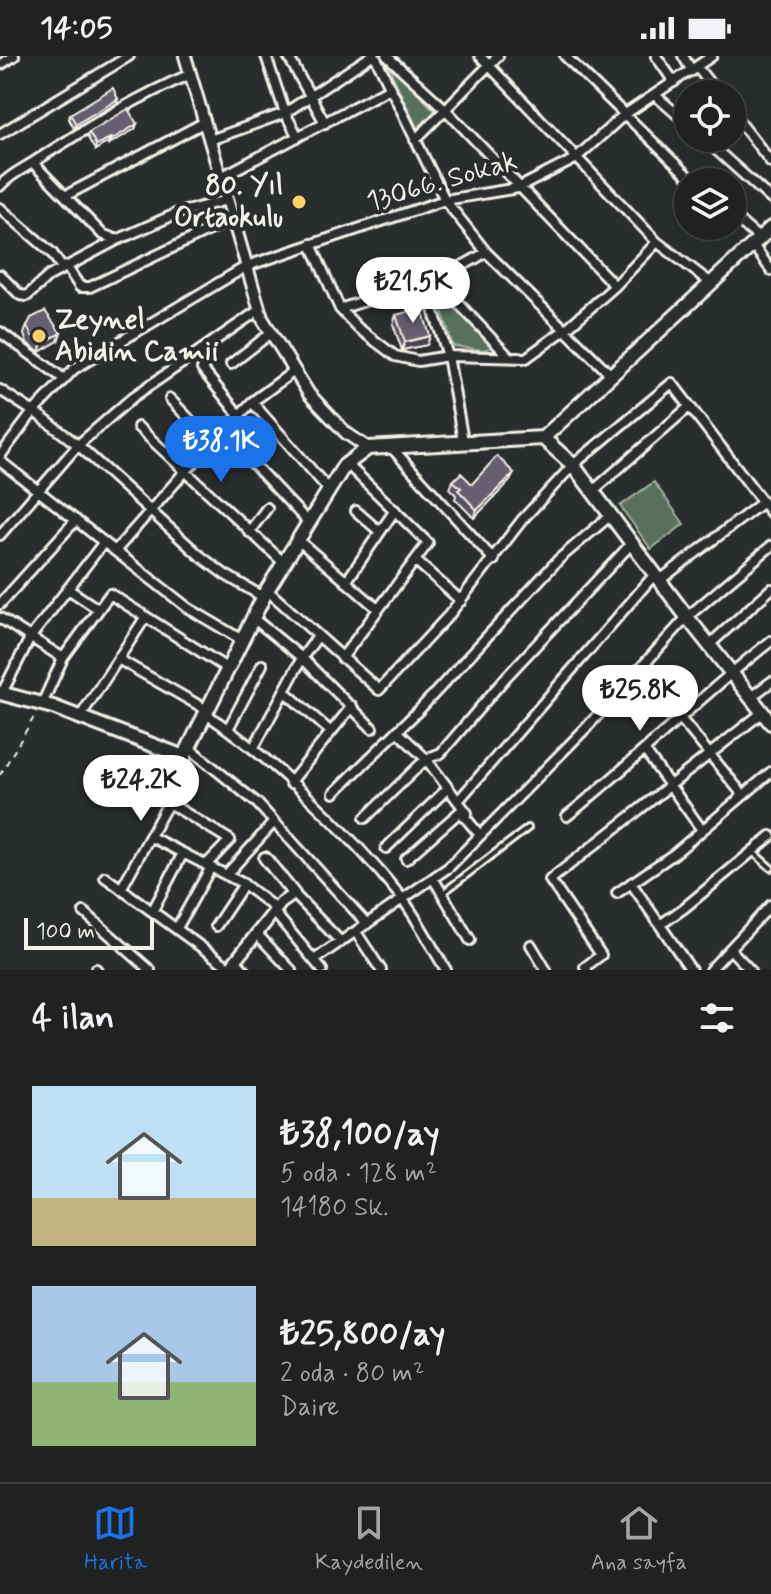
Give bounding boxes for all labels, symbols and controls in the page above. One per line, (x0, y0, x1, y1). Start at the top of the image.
text: 14:05 (40, 9, 112, 48)
map controls (674, 80, 746, 240)
button: locate (674, 80, 746, 152)
street label: 13066. Sokak (362, 143, 522, 221)
place label: 80. Yıl Ortaokulu (174, 168, 283, 237)
button: layers (674, 168, 746, 240)
marker: 80. Yıl Ortaokulu (290, 193, 308, 211)
pin: ₺21.5K (348, 257, 478, 325)
text: ₺21.5K (374, 266, 452, 300)
place label: Zeynel Abidin Camii (55, 302, 218, 371)
marker: Zeynel Abidin Camii (30, 327, 48, 345)
pin: ₺38.1K (156, 416, 286, 484)
text: ₺38.1K (183, 425, 259, 459)
pin: ₺25.8K (575, 665, 705, 733)
text: ₺25.8K (600, 674, 680, 708)
pin: ₺24.2K (76, 755, 206, 823)
text: ₺24.2K (101, 764, 181, 798)
scale bar (24, 914, 154, 950)
text: 100 m (36, 918, 95, 946)
text: 4 ilan (32, 996, 114, 1041)
icon: filters (695, 996, 739, 1040)
text: ₺38,100/ay (280, 1112, 440, 1157)
icon: home (96, 1118, 192, 1214)
text: 5 oda · 128 m² (280, 1157, 437, 1191)
text: 14180 Sk. (280, 1191, 389, 1225)
text: ₺25,800/ay (280, 1312, 445, 1357)
icon: home (96, 1318, 192, 1414)
text: 2 oda · 80 m² (280, 1357, 424, 1391)
text: Daire (280, 1391, 339, 1425)
tab: Harita (84, 1501, 147, 1577)
tab: Kaydedilen (315, 1501, 423, 1577)
tab: Ana sayfa (591, 1501, 687, 1577)

